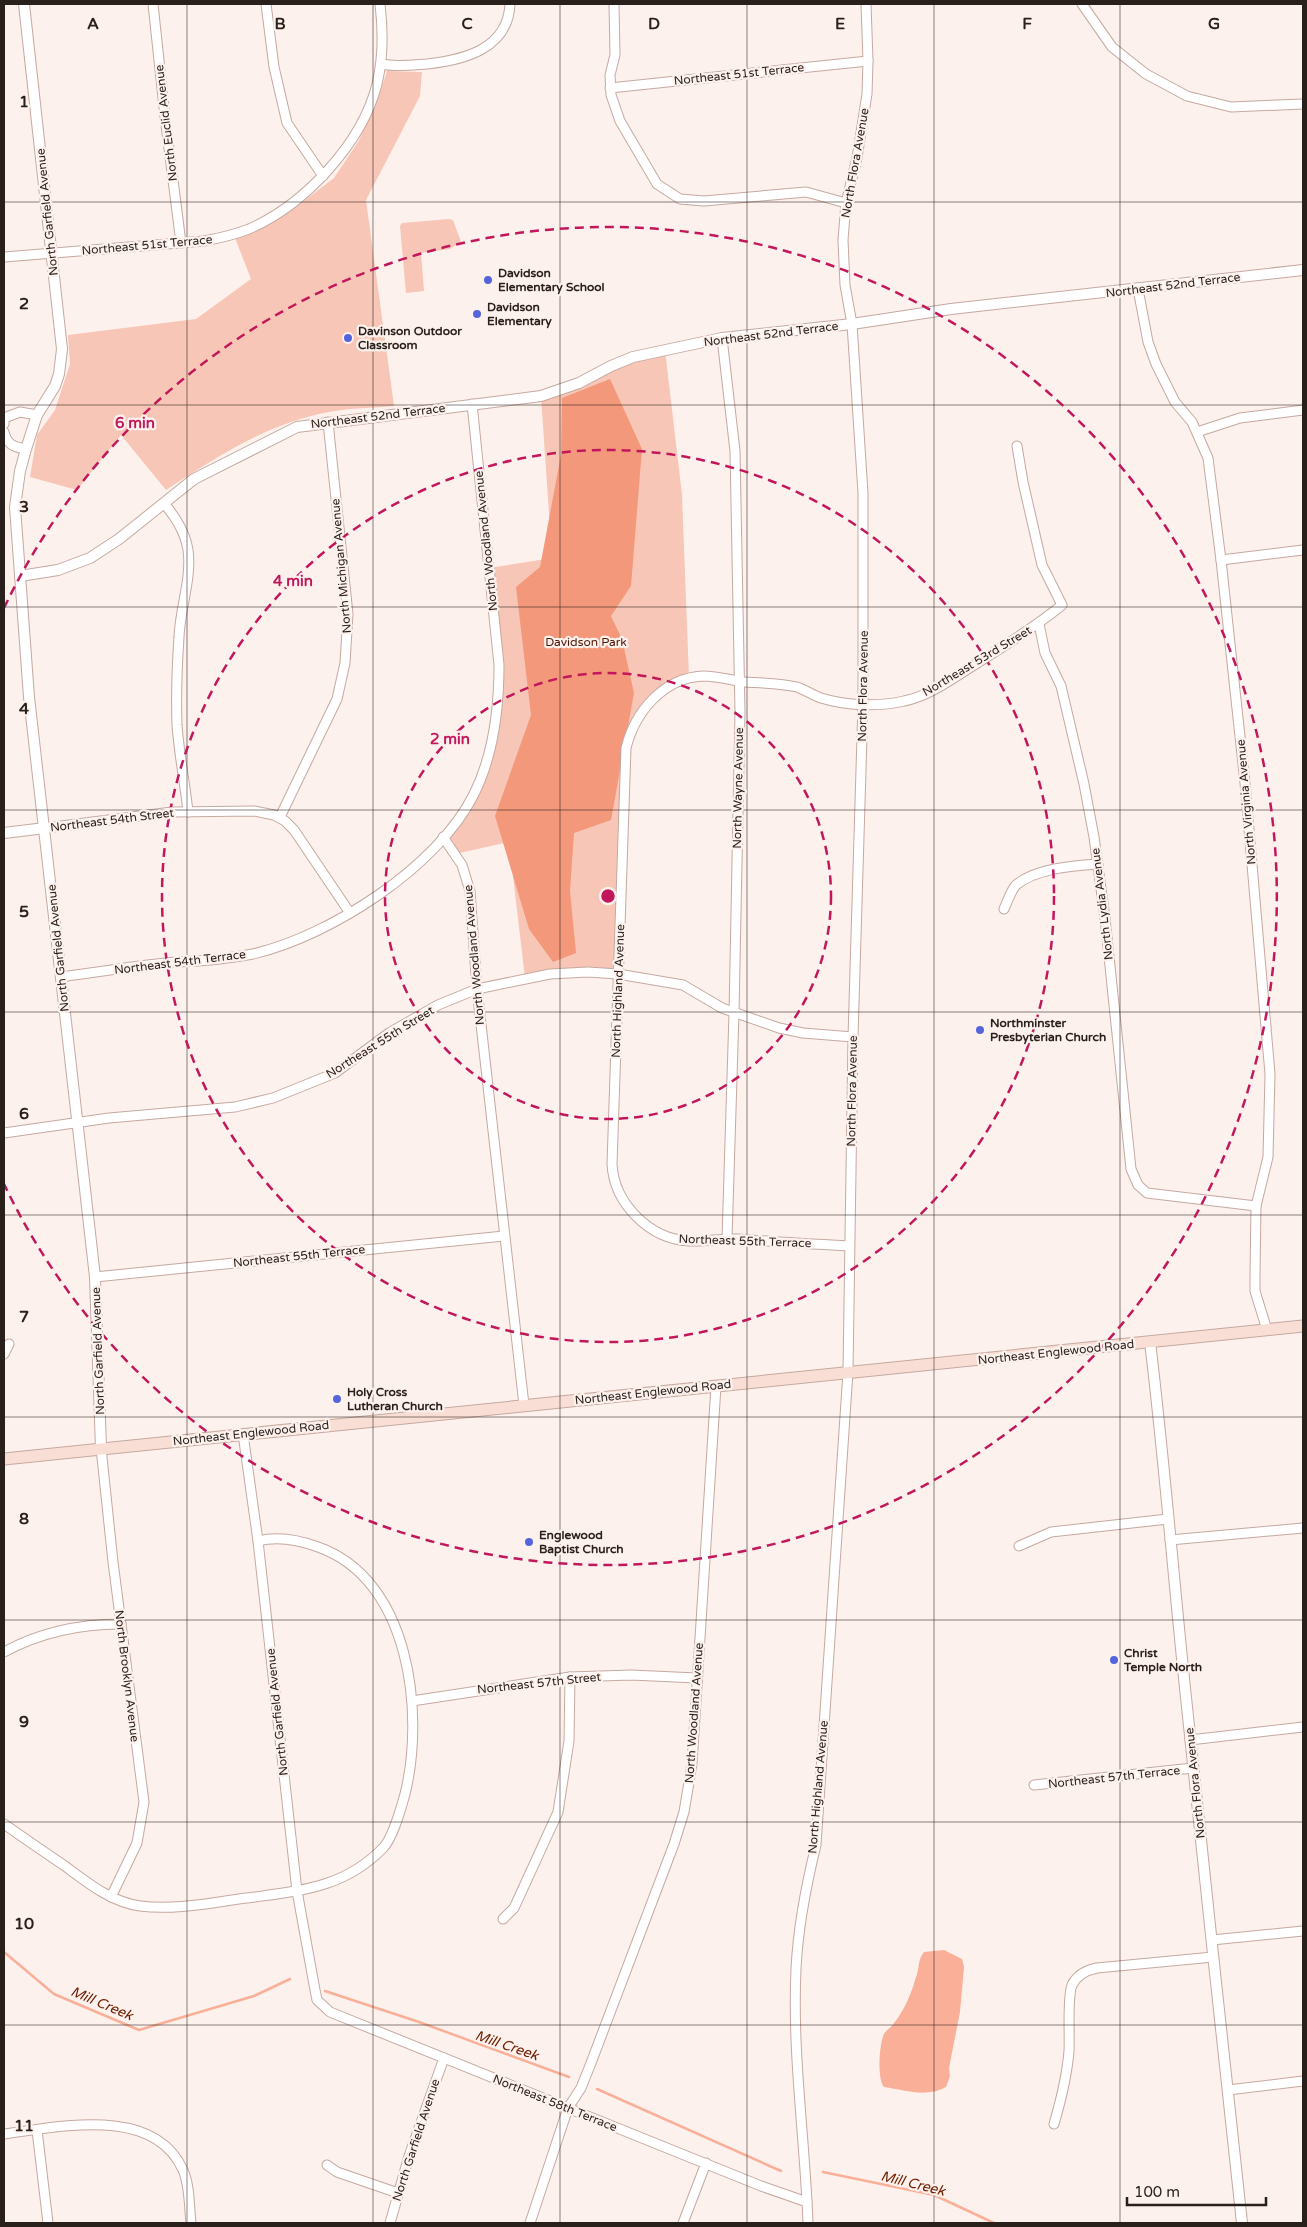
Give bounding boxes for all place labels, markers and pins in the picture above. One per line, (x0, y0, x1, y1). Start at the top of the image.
place label: Davidson Elementary School (498, 266, 605, 295)
marker: Davidson Elementary School (482, 274, 494, 286)
place label: Davidson Elementary (487, 300, 552, 329)
marker: Davidson Elementary (471, 308, 483, 320)
place label: Davinson Outdoor Classroom (358, 324, 462, 352)
marker: Davinson Outdoor Classroom (342, 332, 354, 344)
centre of rings (599, 887, 617, 905)
place label: Northminster Presbyterian Church (990, 1016, 1106, 1045)
marker: Northminster Presbyterian Church (974, 1024, 986, 1036)
place label: Holy Cross Lutheran Church (347, 1385, 443, 1413)
marker: Holy Cross Lutheran Church (331, 1393, 343, 1405)
place label: Englewood Baptist Church (539, 1528, 624, 1557)
marker: Englewood Baptist Church (523, 1536, 535, 1548)
place label: Christ Temple North (1123, 1646, 1202, 1675)
marker: Christ Temple North (1108, 1654, 1120, 1666)

